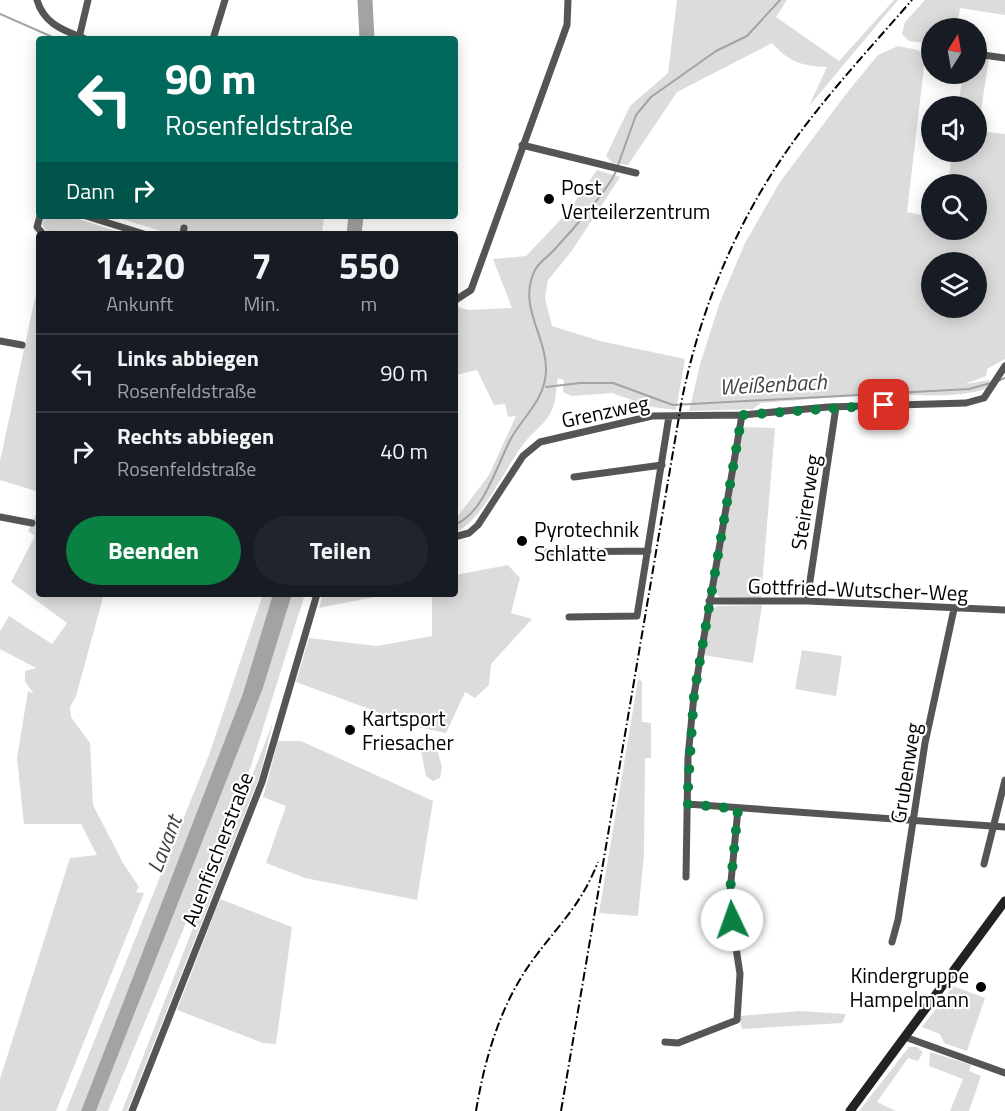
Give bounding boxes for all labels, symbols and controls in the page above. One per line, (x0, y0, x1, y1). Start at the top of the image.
north arrow (921, 18, 987, 84)
map controls (921, 18, 987, 318)
text: 90 m (165, 46, 257, 110)
icon: left (66, 60, 144, 138)
button: sound (921, 96, 987, 162)
text: Rosenfeldstraße (165, 104, 353, 145)
place label: Post Verteilerzentrum (561, 171, 710, 227)
text: Dann (66, 174, 115, 208)
icon: right (127, 174, 160, 207)
button: search (921, 174, 987, 240)
marker: Post Verteilerzentrum (542, 192, 556, 206)
text: 14:20 (95, 238, 185, 293)
text: 7 (252, 238, 272, 293)
text: 550 (339, 238, 399, 293)
button: layers (921, 252, 987, 318)
text: Ankunft (106, 288, 173, 319)
text: Min. (244, 288, 280, 319)
text: m (361, 288, 377, 319)
text: Links abbiegen (117, 341, 259, 375)
text: 90 m (380, 356, 428, 390)
icon: left (66, 357, 99, 390)
water label: Weißenbach (719, 364, 828, 404)
text: Rosenfeldstraße (117, 375, 256, 406)
pin (858, 379, 909, 430)
street label: Grenzweg (558, 386, 652, 436)
icon: arrive (867, 388, 900, 421)
text: Rechts abbiegen (117, 419, 274, 453)
text: 40 m (380, 434, 428, 468)
icon: right (66, 435, 99, 468)
street label: Steirerweg (782, 452, 828, 552)
text: Rosenfeldstraße (117, 453, 256, 484)
place label: Pyrotechnik Schlatte (534, 513, 639, 569)
button: Beenden (66, 516, 241, 585)
button: Teilen (253, 516, 428, 585)
marker: Pyrotechnik Schlatte (515, 534, 529, 548)
street label: Gottfried-Wutscher-Weg (747, 569, 969, 609)
place label: Kartsport Friesacher (362, 702, 454, 758)
street label: Grubenweg (881, 720, 929, 826)
marker: Kartsport Friesacher (343, 723, 357, 737)
street label: Auenfischerstraße (173, 767, 261, 931)
water label: Lavant (138, 808, 191, 878)
position arrow (700, 888, 764, 952)
place label: Kindergruppe Hampelmann (850, 959, 969, 1015)
marker: Kindergruppe Hampelmann (974, 980, 988, 994)

